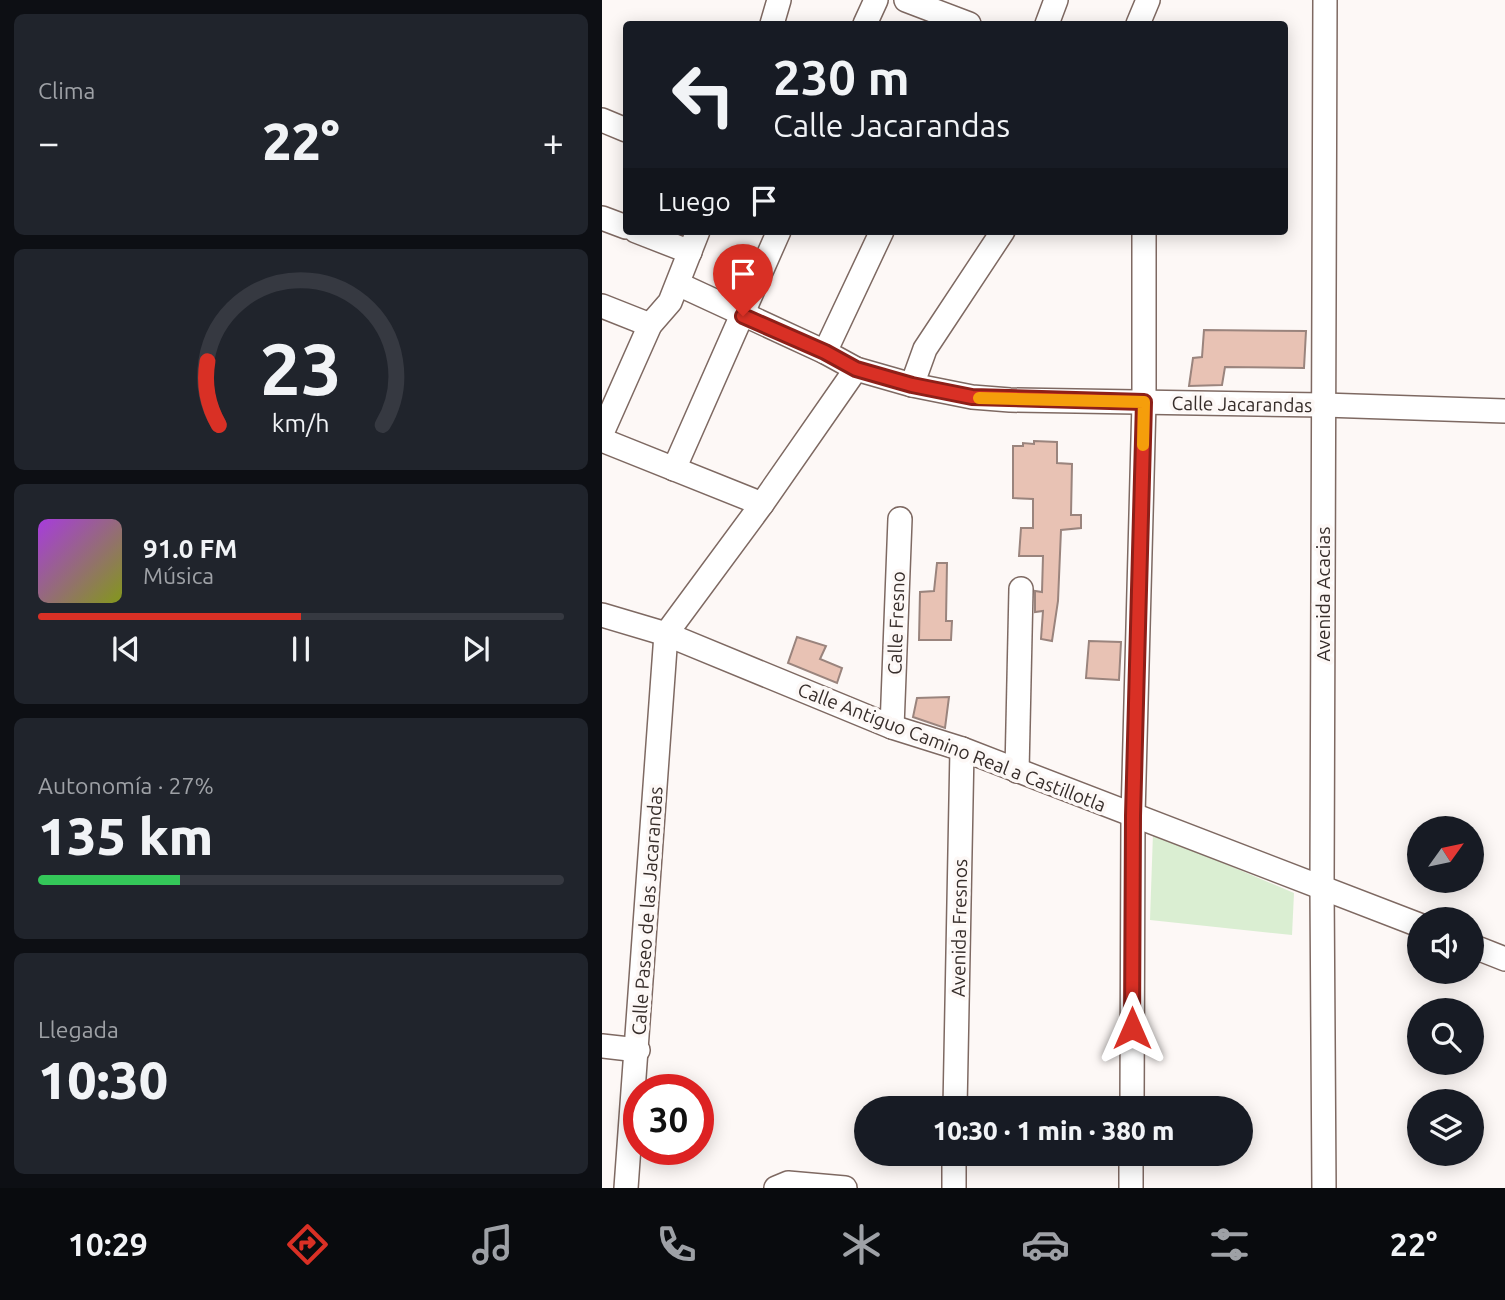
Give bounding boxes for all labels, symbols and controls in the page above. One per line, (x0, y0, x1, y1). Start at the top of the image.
icon: left (658, 49, 749, 140)
text: 230 m (773, 49, 910, 104)
text: Clima (38, 78, 95, 103)
text: Calle Jacarandas (773, 107, 1010, 143)
text: 22° (262, 112, 340, 170)
text: − (38, 121, 59, 163)
text: + (543, 121, 564, 163)
icon: arrive (745, 182, 783, 220)
text: Luego (658, 187, 731, 216)
pin (713, 244, 773, 316)
icon: arrive (724, 255, 762, 293)
text: 23 (260, 328, 342, 410)
street label: Calle Jacarandas (1171, 392, 1313, 416)
text: km/h (272, 409, 330, 437)
street label: Avenida Acacias (1312, 527, 1334, 661)
text: 91.0 FM (143, 534, 237, 563)
text: Música (143, 563, 214, 588)
street label: Calle Fresno (883, 571, 909, 675)
icon: previous (107, 630, 145, 668)
icon: pause (282, 630, 320, 668)
icon: next (457, 630, 495, 668)
street label: Calle Antiguo Camino Real a Castillotla (795, 678, 1109, 816)
text: Autonomía · 27% (38, 773, 214, 798)
street label: Calle Paseo de las Jacarandas (627, 786, 667, 1036)
text: 135 km (38, 807, 213, 865)
north arrow (1407, 816, 1484, 892)
map controls (1407, 816, 1484, 1166)
street label: Avenida Fresnos (947, 859, 971, 997)
button: sound (1407, 907, 1484, 984)
position arrow (1095, 991, 1169, 1065)
button: search (1407, 998, 1484, 1075)
text: Llegada (38, 1017, 119, 1042)
text: 10:30 (38, 1051, 168, 1109)
speed limit sign: 30 (623, 1074, 714, 1165)
button: layers (1407, 1089, 1484, 1166)
text: 10:30 · 1 min · 380 m (933, 1116, 1174, 1145)
icon: directions (283, 1220, 332, 1269)
icon: music (468, 1220, 517, 1269)
icon: phone (652, 1220, 701, 1269)
icon: climate (837, 1220, 886, 1269)
icon: car (1021, 1220, 1070, 1269)
icon: filters (1205, 1220, 1254, 1269)
text: 10:29 (68, 1226, 148, 1262)
text: 22° (1390, 1226, 1437, 1262)

